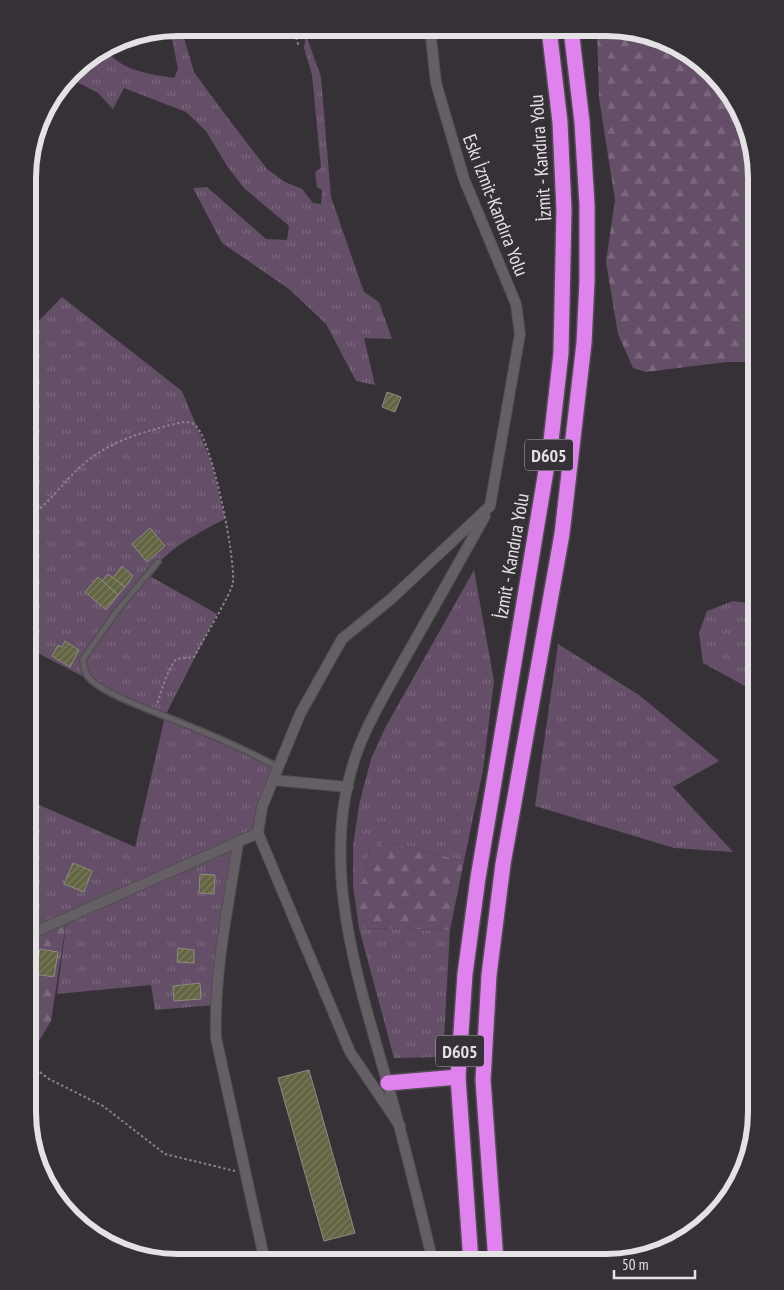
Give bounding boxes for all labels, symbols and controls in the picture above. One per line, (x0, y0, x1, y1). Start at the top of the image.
street label: İzmit - Kandıra Yolu (524, 94, 556, 222)
street label: Eskı İzmit-Kandıra Yolu (458, 131, 534, 279)
road number: D605 (525, 440, 573, 470)
street label: İzmit - Kandıra Yolu (488, 491, 534, 621)
road number: D605 (436, 1036, 484, 1066)
scale bar (614, 1248, 695, 1280)
text: 50 m (622, 1255, 648, 1274)

